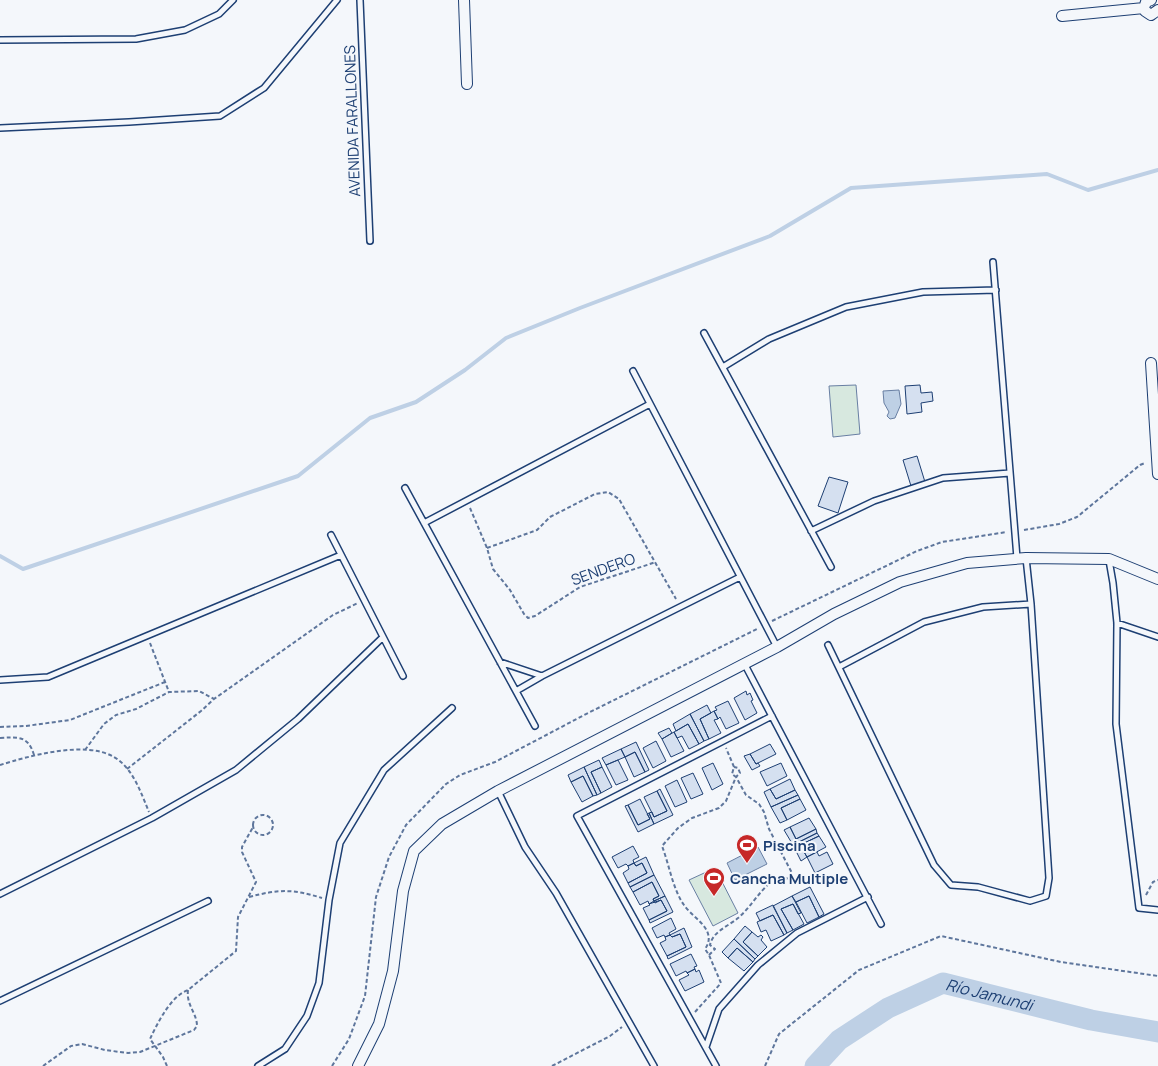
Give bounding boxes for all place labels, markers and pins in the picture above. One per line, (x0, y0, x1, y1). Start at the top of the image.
sports icon: Piscina (735, 833, 759, 864)
place label: Piscina (763, 835, 816, 856)
sports icon: Cancha Multiple (702, 866, 726, 897)
place label: Cancha Multiple (730, 868, 848, 889)

